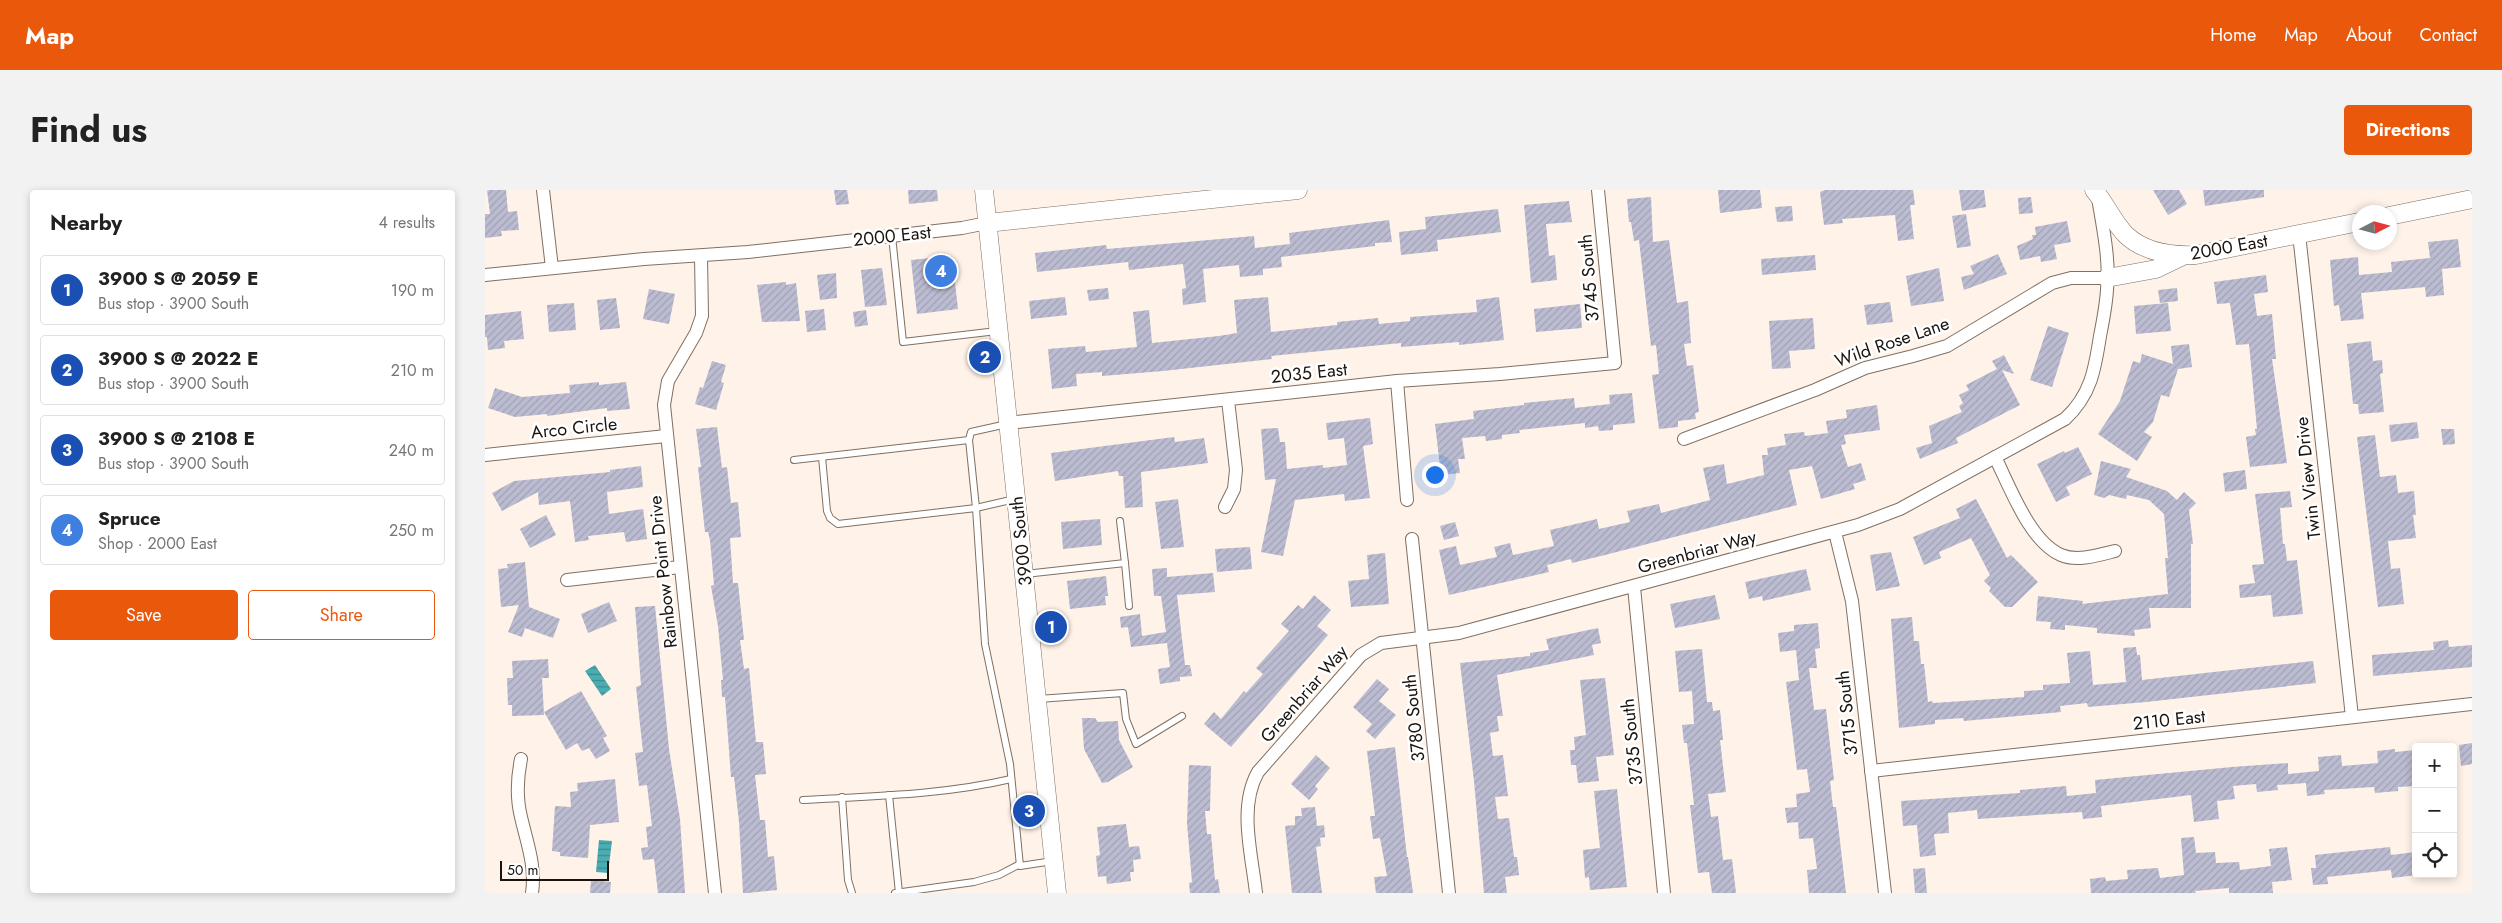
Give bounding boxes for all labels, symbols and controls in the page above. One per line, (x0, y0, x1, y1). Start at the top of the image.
text: Map (25, 18, 74, 53)
text: Home (2210, 22, 2256, 48)
text: Map (2284, 22, 2318, 48)
text: About (2346, 22, 2391, 48)
text: Contact (2419, 22, 2477, 48)
text: Find us (30, 105, 147, 155)
button: Directions (2344, 105, 2472, 155)
north arrow (2352, 205, 2397, 250)
text: Nearby (50, 208, 122, 238)
text: 4 results (379, 211, 435, 234)
street label: 2000 East (852, 219, 933, 253)
street label: 2000 East (2188, 227, 2270, 267)
street label: 3745 South (1572, 233, 1606, 323)
pin: 4 (925, 252, 957, 290)
text: 3900 S @ 2059 E (98, 265, 258, 292)
text: 1 (63, 279, 71, 302)
text: 190 m (391, 279, 434, 302)
text: Bus stop · 3900 South (98, 292, 249, 315)
street label: Wild Rose Lane (1831, 310, 1953, 374)
pin: 2 (969, 338, 1001, 376)
text: 3900 S @ 2022 E (98, 345, 258, 372)
street label: 2035 East (1270, 356, 1349, 390)
text: 2 (62, 359, 72, 382)
text: 210 m (391, 359, 434, 382)
text: Bus stop · 3900 South (98, 372, 249, 395)
street label: Arco Circle (530, 411, 618, 445)
street label: Twin View Drive (2289, 416, 2327, 540)
text: 3900 S @ 2108 E (98, 425, 255, 452)
text: 3 (62, 439, 72, 462)
text: 240 m (389, 439, 434, 462)
text: Bus stop · 3900 South (98, 452, 249, 475)
your location (1422, 462, 1448, 488)
street label: Rainbow Point Drive (642, 494, 684, 650)
street label: 3900 South (1003, 495, 1039, 587)
text: Spruce (98, 505, 161, 532)
text: 4 (61, 519, 73, 542)
text: 250 m (389, 519, 434, 542)
street label: Greenbriar Way (1635, 524, 1759, 580)
text: Shop · 2000 East (98, 532, 217, 555)
button: Save (50, 590, 238, 640)
button: Share (248, 590, 435, 640)
pin: 1 (1035, 608, 1067, 646)
street label: Greenbriar Way (1254, 639, 1354, 748)
street label: 3715 South (1830, 669, 1864, 757)
street label: 3780 South (1396, 673, 1432, 763)
street label: 3735 South (1615, 697, 1649, 787)
street label: 2110 East (2131, 703, 2207, 737)
map controls (2412, 743, 2457, 878)
button: + (2412, 743, 2457, 788)
button: − (2412, 788, 2457, 833)
pin: 3 (1013, 792, 1045, 830)
button: locate (2412, 833, 2457, 878)
scale bar (500, 858, 609, 881)
text: 50 m (507, 860, 538, 880)

